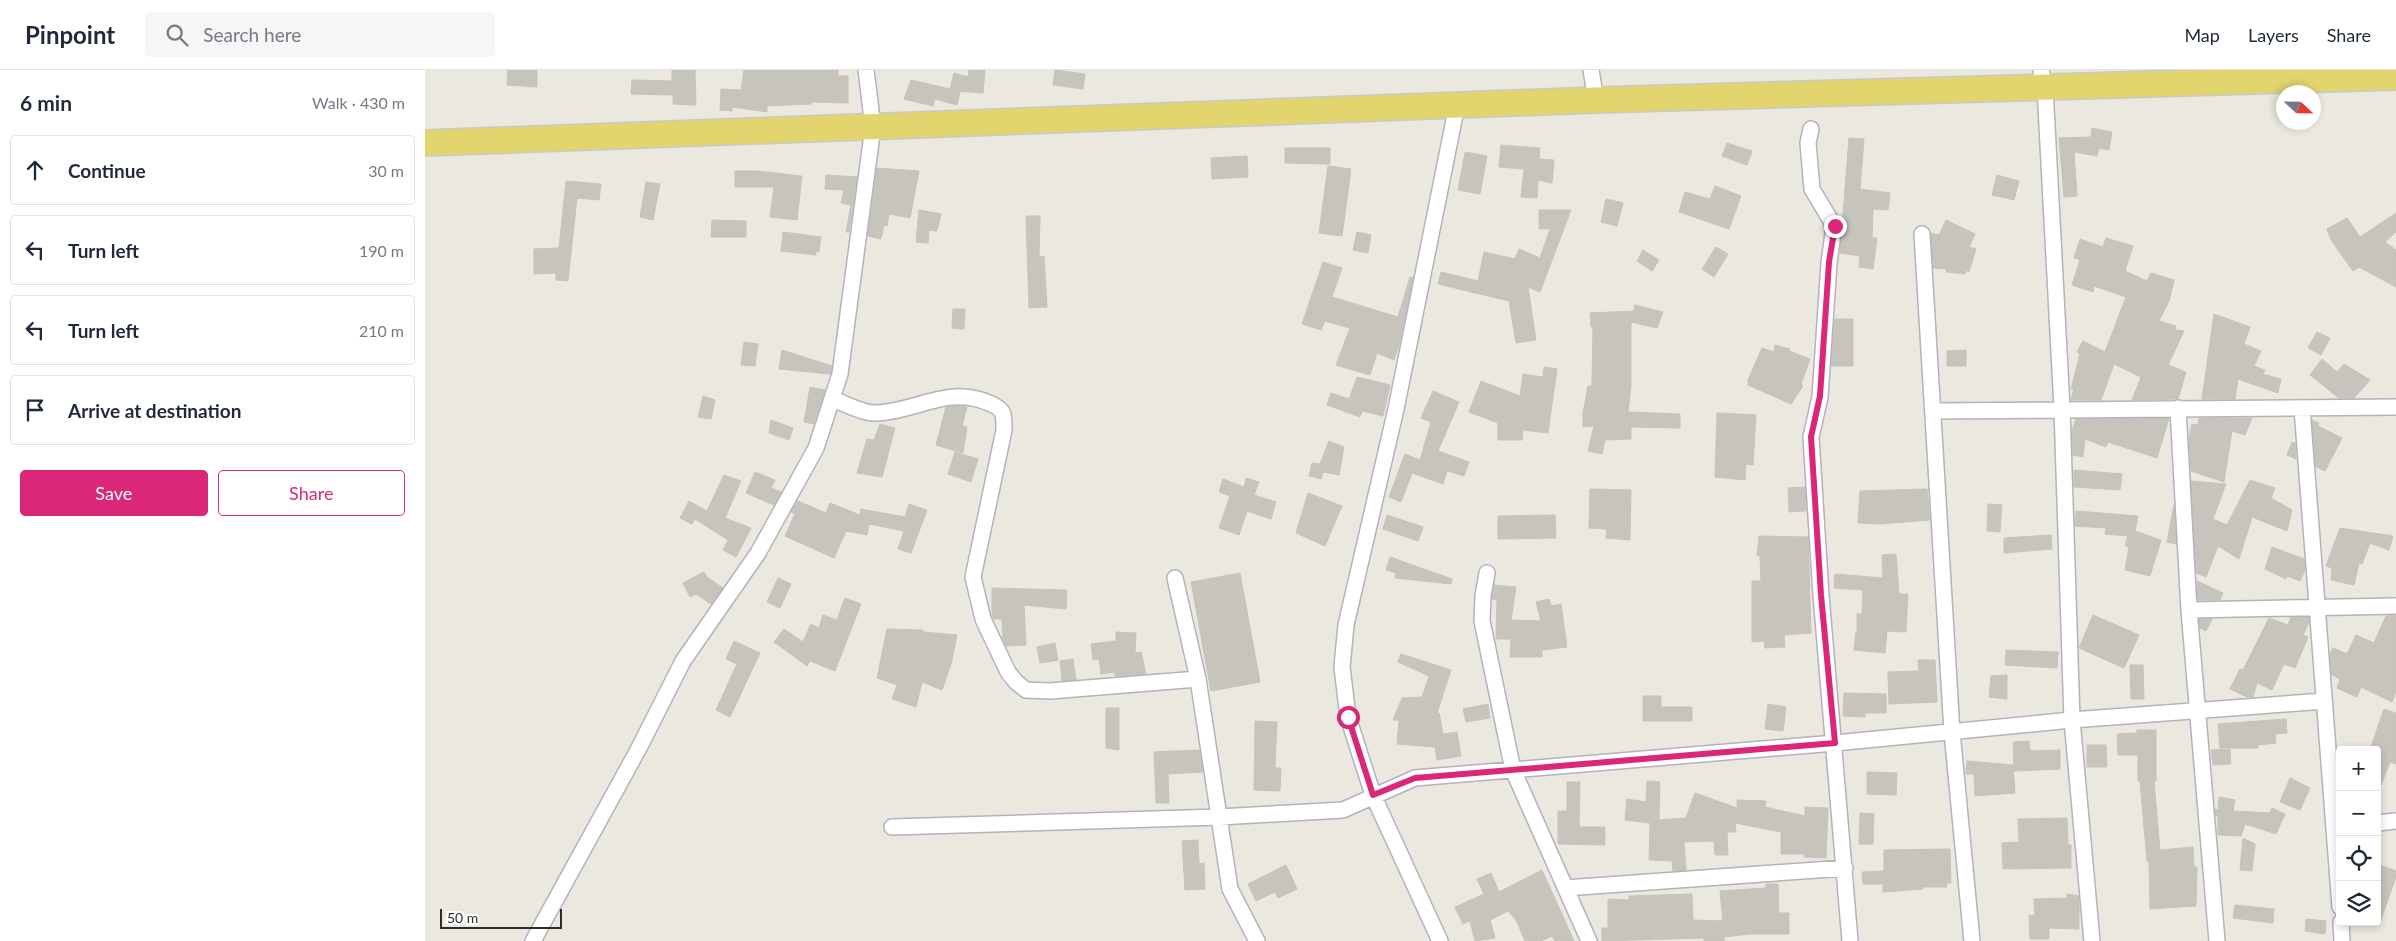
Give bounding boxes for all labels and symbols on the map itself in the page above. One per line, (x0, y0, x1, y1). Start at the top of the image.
north arrow (2276, 85, 2321, 130)
route end (1824, 215, 1847, 238)
route start (1337, 706, 1360, 729)
scale bar (440, 906, 563, 929)

